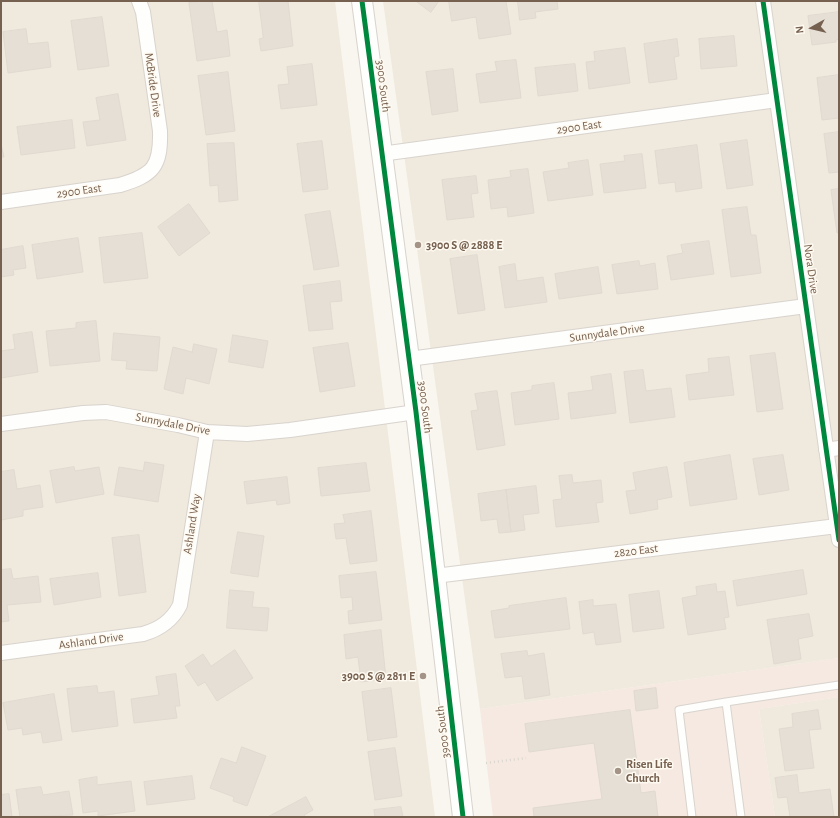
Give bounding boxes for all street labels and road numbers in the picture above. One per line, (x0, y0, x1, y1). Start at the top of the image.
street label: McBride Drive (141, 52, 165, 118)
street label: 3900 South (373, 59, 393, 113)
street label: 2900 East (556, 117, 602, 137)
street label: 2900 East (56, 181, 102, 201)
street label: Nora Drive (800, 243, 822, 295)
street label: Sunnydale Drive (568, 321, 646, 345)
street label: 3900 South (415, 380, 435, 434)
street label: Sunnydale Drive (134, 410, 212, 438)
street label: Ashland Way (180, 493, 204, 555)
street label: 2820 East (613, 541, 659, 561)
street label: Ashland Drive (58, 629, 124, 653)
street label: 3900 South (433, 705, 453, 759)

